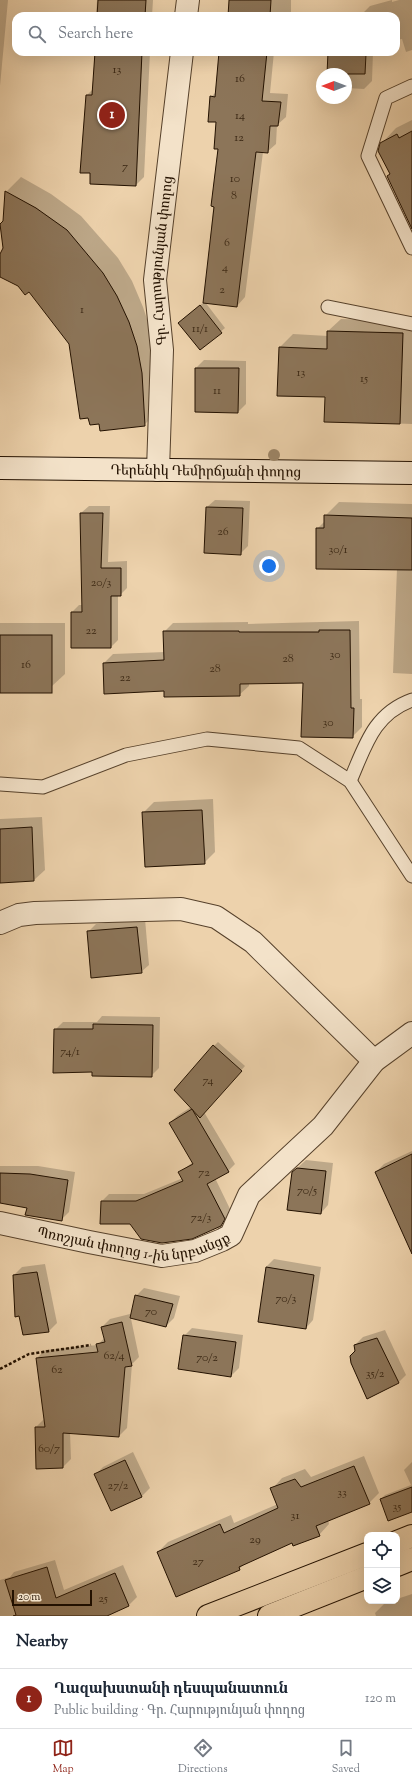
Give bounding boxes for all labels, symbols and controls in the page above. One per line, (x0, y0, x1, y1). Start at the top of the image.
search box (12, 12, 400, 56)
icon: search (26, 23, 48, 45)
text: Search here (58, 24, 133, 45)
house number: 13 (113, 61, 122, 79)
north arrow (316, 68, 352, 104)
house number: 16 (235, 70, 245, 88)
pin: 1 (99, 100, 125, 130)
house number: 14 (235, 107, 245, 125)
house number: 12 (234, 129, 244, 147)
house number: 7 (122, 158, 128, 176)
house number: 10 (230, 170, 240, 188)
street label: Գր. Հարությունյան փողոց (147, 175, 179, 346)
house number: 8 (231, 187, 237, 205)
house number: 6 (224, 234, 230, 252)
house number: 4 (222, 259, 228, 277)
house number: 2 (219, 281, 225, 299)
house number: 1 (80, 301, 84, 319)
house number: 11/1 (192, 320, 208, 338)
house number: 13 (297, 364, 306, 382)
house number: 15 (360, 370, 368, 388)
house number: 11 (213, 382, 221, 400)
street label: Դերենիկ Դեմիրճյանի փողոց (110, 461, 301, 484)
house number: 26 (217, 523, 229, 541)
house number: 30/1 (328, 541, 348, 559)
your location (259, 556, 279, 576)
house number: 20/3 (91, 574, 112, 592)
house number: 22 (85, 622, 97, 640)
house number: 30 (329, 646, 341, 664)
house number: 28 (282, 650, 294, 668)
house number: 16 (21, 656, 31, 674)
house number: 28 (209, 660, 221, 678)
house number: 22 (119, 669, 131, 687)
house number: 30 (322, 714, 334, 732)
house number: 74/1 (60, 1043, 80, 1061)
house number: 74 (202, 1072, 214, 1090)
house number: 72 (198, 1164, 210, 1182)
house number: 70/5 (297, 1182, 317, 1200)
house number: 72/3 (191, 1209, 211, 1227)
street label: Պռոշյան փողոց 1-ին նրբանցք (33, 1221, 231, 1241)
text: Պռոշյան փողոց 1-ին նրբանցք (35, 1223, 235, 1268)
house number: 70/3 (276, 1290, 297, 1308)
house number: 70 (145, 1303, 157, 1321)
house number: 62/4 (103, 1347, 125, 1365)
house number: 70/2 (196, 1349, 218, 1367)
house number: 62 (51, 1361, 63, 1379)
house number: 35/2 (366, 1365, 385, 1383)
house number: 60/7 (38, 1440, 60, 1458)
house number: 27/2 (108, 1477, 129, 1495)
house number: 33 (337, 1484, 347, 1502)
house number: 35 (393, 1498, 401, 1516)
house number: 31 (291, 1507, 299, 1525)
house number: 29 (249, 1531, 261, 1549)
map controls (364, 1532, 400, 1604)
button: locate (364, 1532, 400, 1568)
house number: 27 (192, 1553, 204, 1571)
button: layers (364, 1568, 400, 1604)
scale bar (12, 1588, 92, 1607)
text: 20 m (18, 1589, 40, 1605)
house number: 25 (98, 1590, 108, 1608)
text: Nearby (16, 1630, 68, 1654)
text: Ղազախստանի դեսպանատուն (54, 1679, 288, 1700)
text: 1 (27, 1690, 31, 1708)
text: 120 m (365, 1690, 396, 1708)
text: Public building · Գր. Հարությունյան փողոց (54, 1702, 305, 1720)
tab: Map (52, 1737, 74, 1777)
tab: Directions (178, 1737, 228, 1777)
tab: Saved (332, 1737, 360, 1777)

